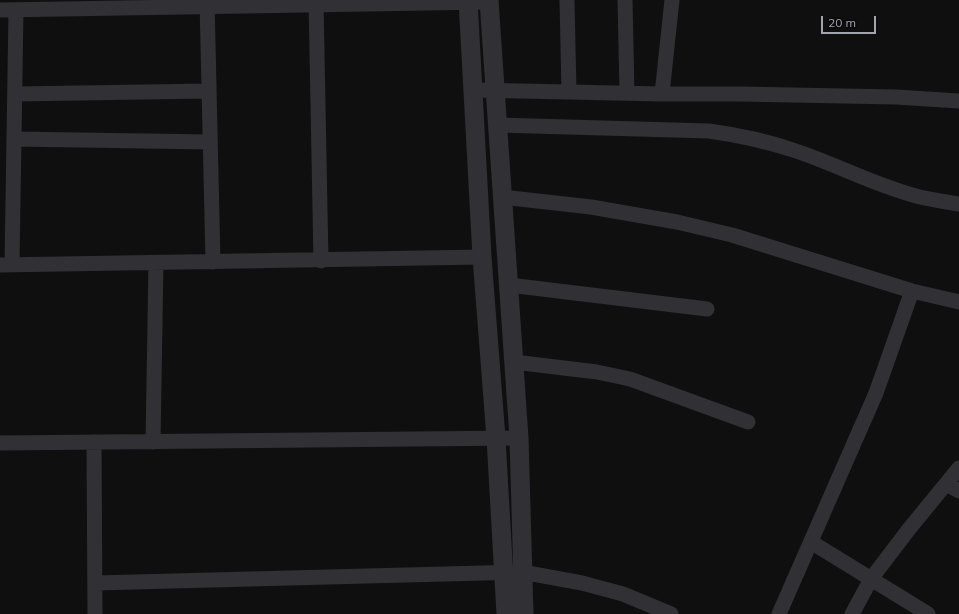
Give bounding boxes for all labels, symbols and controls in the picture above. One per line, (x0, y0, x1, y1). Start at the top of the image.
scale bar (823, 8, 878, 34)
text: 20 m (828, 15, 856, 30)

